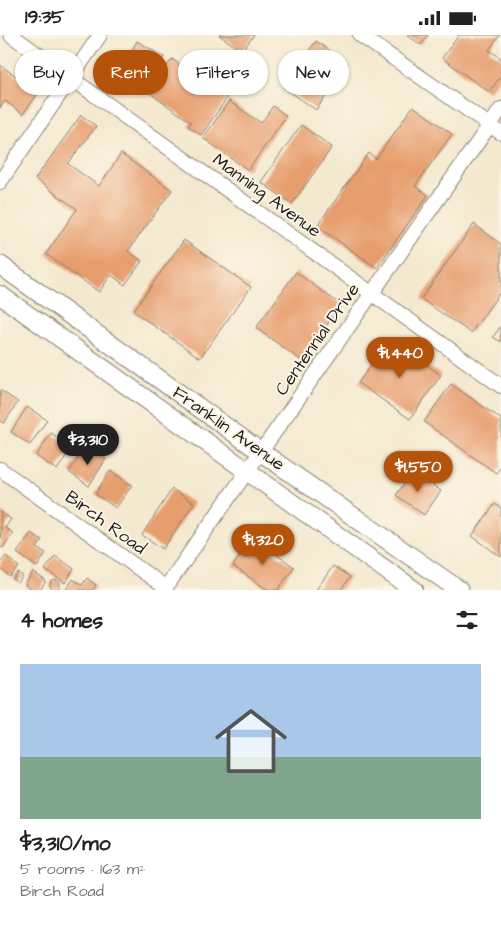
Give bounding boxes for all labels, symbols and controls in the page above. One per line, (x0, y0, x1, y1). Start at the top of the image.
text: 19:35 (25, 4, 65, 31)
chip: Buy (15, 50, 83, 95)
chip: Rent (93, 50, 168, 95)
chip: Filters (178, 50, 268, 95)
chip: New (278, 50, 349, 95)
street label: Manning Avenue (207, 147, 326, 244)
street label: Centennial Drive (269, 278, 366, 400)
pin: $1,440 (359, 337, 441, 379)
text: $1,440 (377, 342, 423, 364)
street label: Franklin Avenue (168, 380, 290, 477)
pin: $3,310 (47, 423, 129, 466)
text: $3,310 (68, 429, 108, 451)
pin: $1,550 (377, 451, 459, 493)
text: $1,550 (395, 456, 441, 478)
street label: Birch Road (60, 485, 151, 560)
pin: $1,320 (222, 523, 304, 566)
text: $1,320 (242, 529, 284, 551)
text: 4 homes (20, 606, 103, 635)
icon: filters (453, 606, 481, 634)
icon: home (206, 696, 296, 786)
text: $3,310/mo (20, 829, 110, 858)
text: 5 rooms · 163 m² (20, 858, 145, 880)
text: Birch Road (20, 880, 104, 902)

